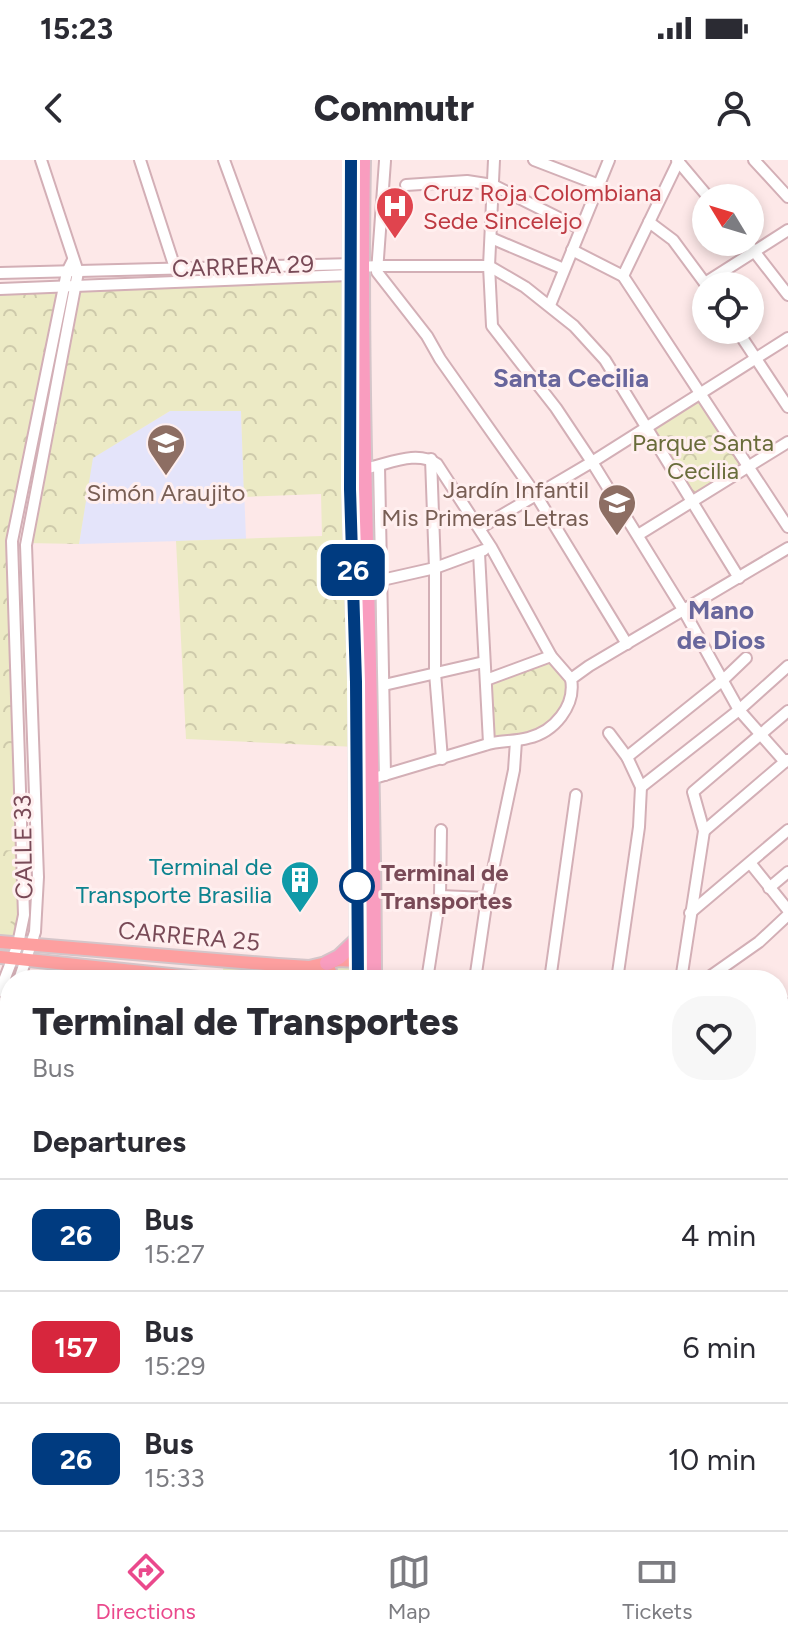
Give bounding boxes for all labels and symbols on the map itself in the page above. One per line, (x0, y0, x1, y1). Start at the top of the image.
place label: Cruz Roja Colombiana Sede Sincelejo (423, 178, 661, 235)
north arrow (692, 184, 764, 256)
hospital icon: Cruz Roja Colombiana Sede Sincelejo (374, 185, 416, 240)
street label: CARRERA 29 (172, 249, 314, 283)
district label: Santa Cecilia (493, 362, 649, 394)
school or university icon: Simón Araujito (145, 422, 187, 477)
park label: Parque Santa Cecilia (632, 428, 774, 485)
place label: Jardín Infantil Mis Primeras Letras (381, 475, 589, 532)
place label: Simón Araujito (87, 478, 245, 507)
school or university icon: Jardín Infantil Mis Primeras Letras (596, 482, 638, 537)
line badge: 26 (317, 544, 389, 596)
district label: Mano de Dios (677, 594, 765, 656)
street label: CALLE 33 (8, 794, 38, 900)
place label: Terminal de Transporte Brasilia (76, 852, 272, 909)
place label: Terminal de Transportes (381, 858, 512, 915)
building icon: Terminal de Transporte Brasilia (279, 859, 321, 914)
marker: Terminal de Transportes (340, 869, 374, 903)
street label: CARRERA 25 (117, 915, 261, 957)

